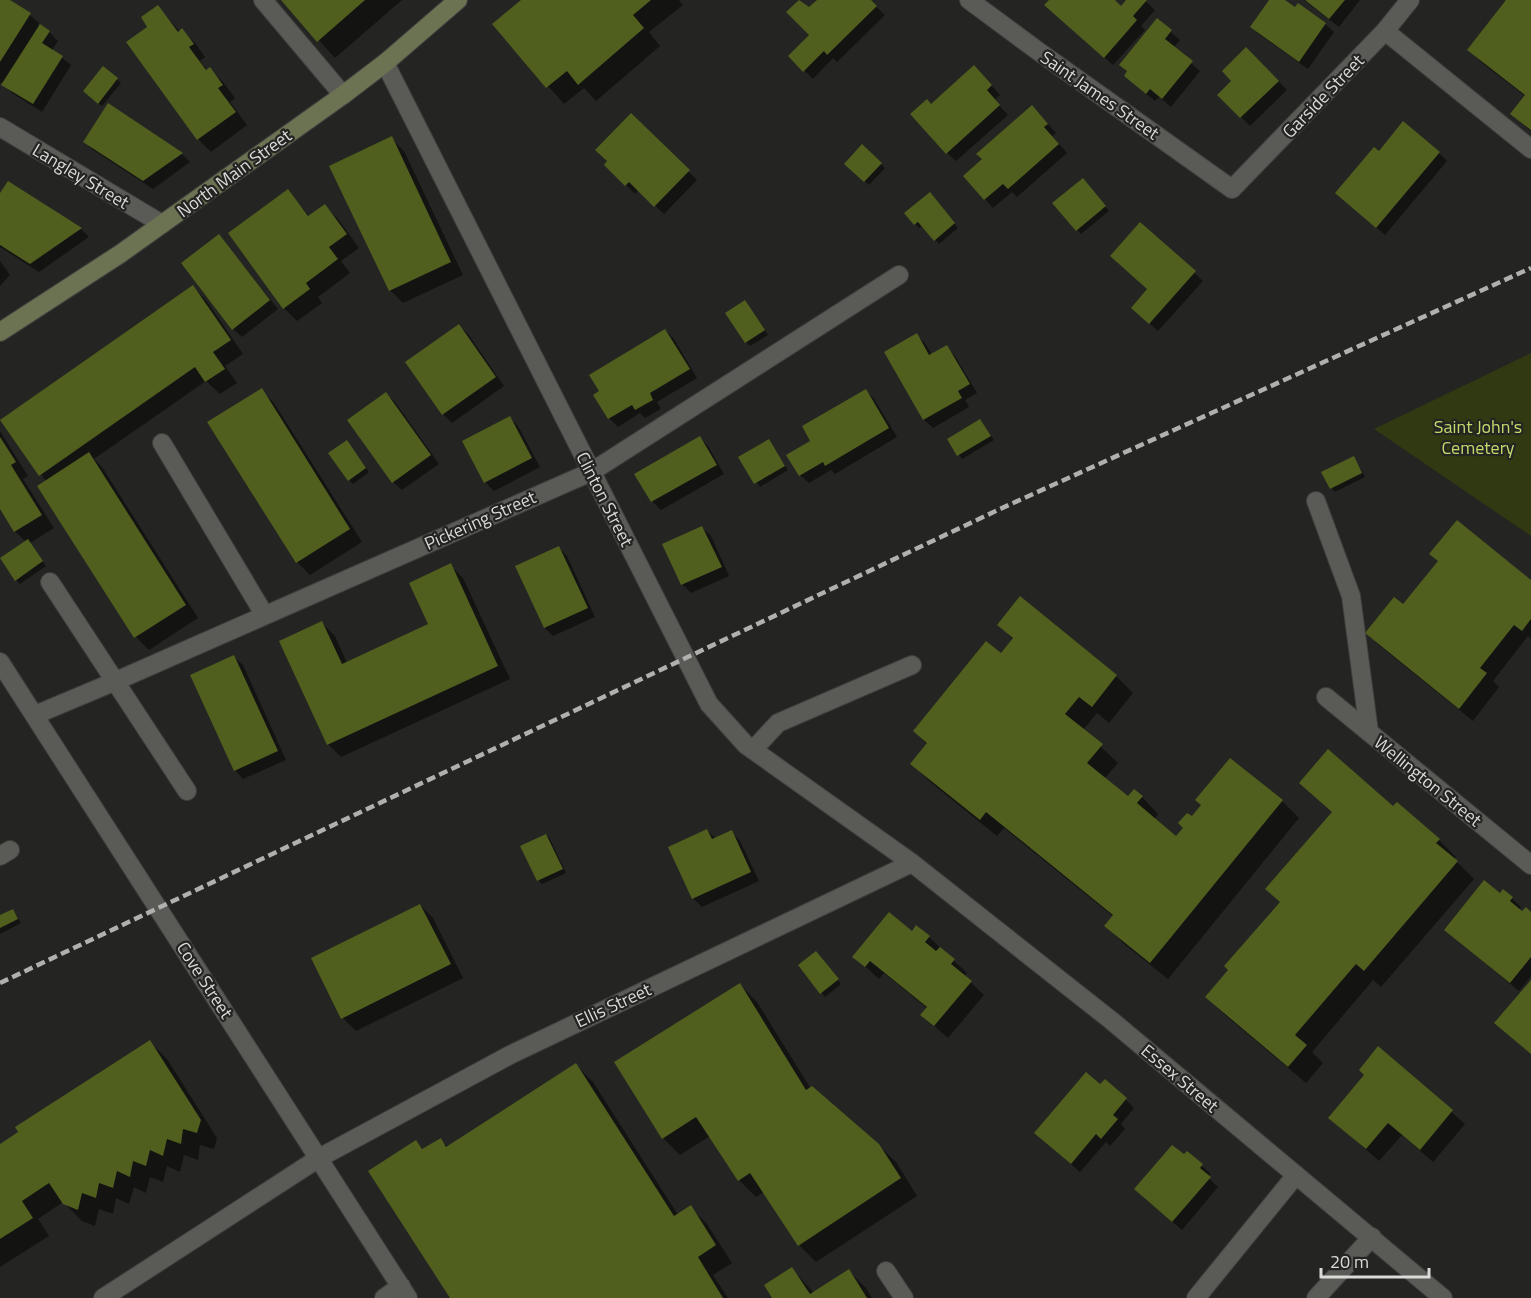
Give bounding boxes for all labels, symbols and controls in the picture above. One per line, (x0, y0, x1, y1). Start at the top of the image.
street label: Saint James Street (1035, 44, 1166, 147)
street label: Garside Street (1276, 47, 1371, 144)
street label: North Main Street (171, 122, 297, 224)
street label: Langley Street (27, 136, 135, 216)
park label: Saint John's Cemetery (1434, 413, 1522, 461)
street label: Clinton Street (570, 447, 641, 552)
street label: Pickering Street (420, 483, 541, 557)
street label: Wellington Street (1368, 729, 1488, 833)
street label: Cove Street (170, 936, 240, 1024)
street label: Ellis Street (571, 975, 656, 1034)
street label: Essex Street (1135, 1037, 1225, 1119)
scale bar (1321, 1241, 1429, 1279)
text: 20 m (1330, 1248, 1369, 1275)

